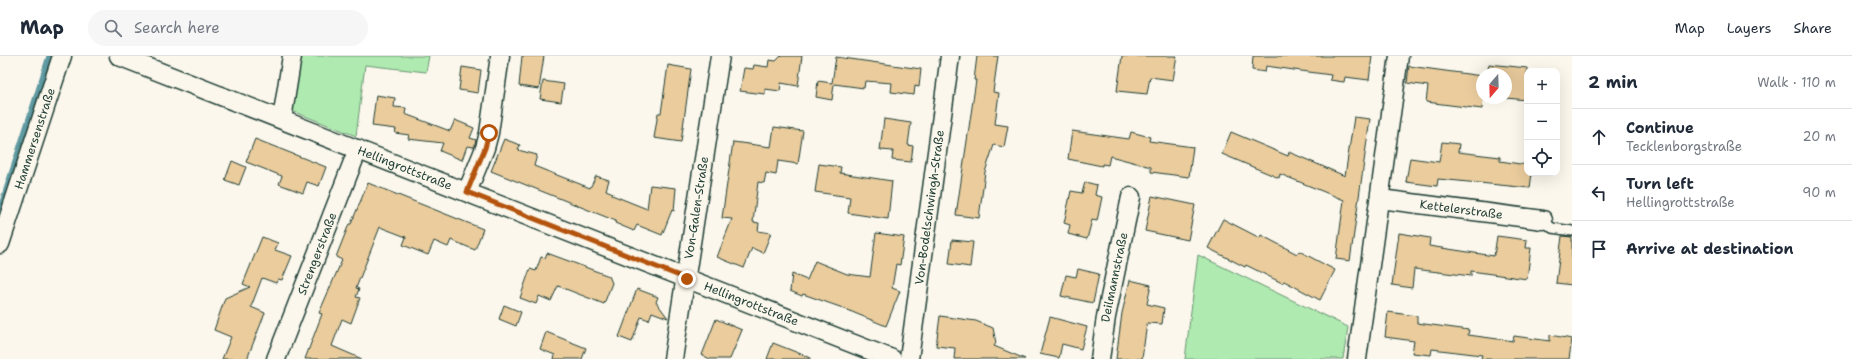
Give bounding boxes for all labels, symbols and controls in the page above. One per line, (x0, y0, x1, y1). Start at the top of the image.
search box (88, 10, 368, 46)
text: Map (20, 15, 64, 40)
icon: search (102, 17, 124, 39)
text: Search here (134, 18, 220, 38)
text: Map (1675, 19, 1705, 37)
text: Layers (1727, 19, 1771, 37)
text: Share (1793, 19, 1832, 37)
north arrow (1476, 68, 1512, 104)
map controls (1524, 68, 1560, 176)
button: + (1524, 68, 1560, 104)
text: 2 min (1588, 71, 1638, 93)
text: Walk · 110 m (1757, 74, 1836, 91)
street label: Hammersenstraße (11, 86, 59, 191)
button: − (1524, 104, 1560, 140)
text: Continue (1626, 118, 1694, 138)
route start (480, 124, 498, 142)
icon: ahead (1588, 126, 1610, 148)
text: 20 m (1803, 128, 1836, 145)
street label: Von-Bodelschwingh-Straße (911, 129, 948, 286)
text: Tecklenborgstraße (1626, 138, 1742, 155)
button: locate (1524, 140, 1560, 176)
street label: Hellingrottstraße (355, 142, 455, 194)
street label: Von-Galen-Straße (681, 155, 712, 260)
text: Turn left (1626, 174, 1694, 194)
icon: left (1588, 182, 1610, 204)
text: 90 m (1802, 184, 1836, 201)
text: Hellingrottstraße (1626, 194, 1735, 211)
street label: Kettelerstraße (1419, 196, 1504, 223)
street label: Strengerstraße (294, 210, 341, 297)
street label: Deilmannstraße (1097, 231, 1131, 323)
icon: arrive (1588, 238, 1610, 260)
text: Arrive at destination (1626, 239, 1794, 259)
route end (678, 270, 696, 288)
street label: Hellingrottstraße (701, 278, 801, 330)

